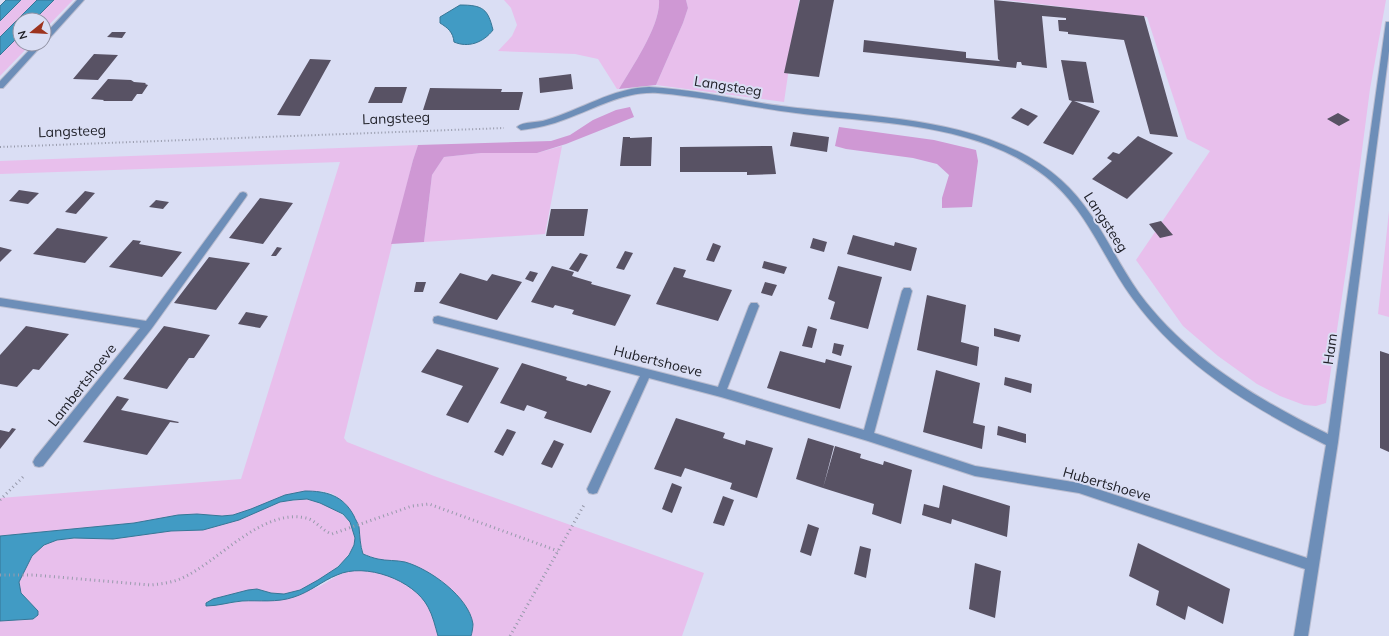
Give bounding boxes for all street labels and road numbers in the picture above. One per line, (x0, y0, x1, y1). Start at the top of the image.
street label: Langsteeg (693, 72, 763, 100)
street label: Langsteeg (362, 108, 430, 128)
street label: Langsteeg (38, 121, 106, 141)
street label: Langsteeg (1080, 189, 1132, 255)
street label: Ham (1319, 332, 1341, 366)
street label: Lambertshoeve (44, 340, 120, 430)
street label: Hubertshoeve (612, 341, 704, 381)
street label: Hubertshoeve (1061, 463, 1153, 505)

